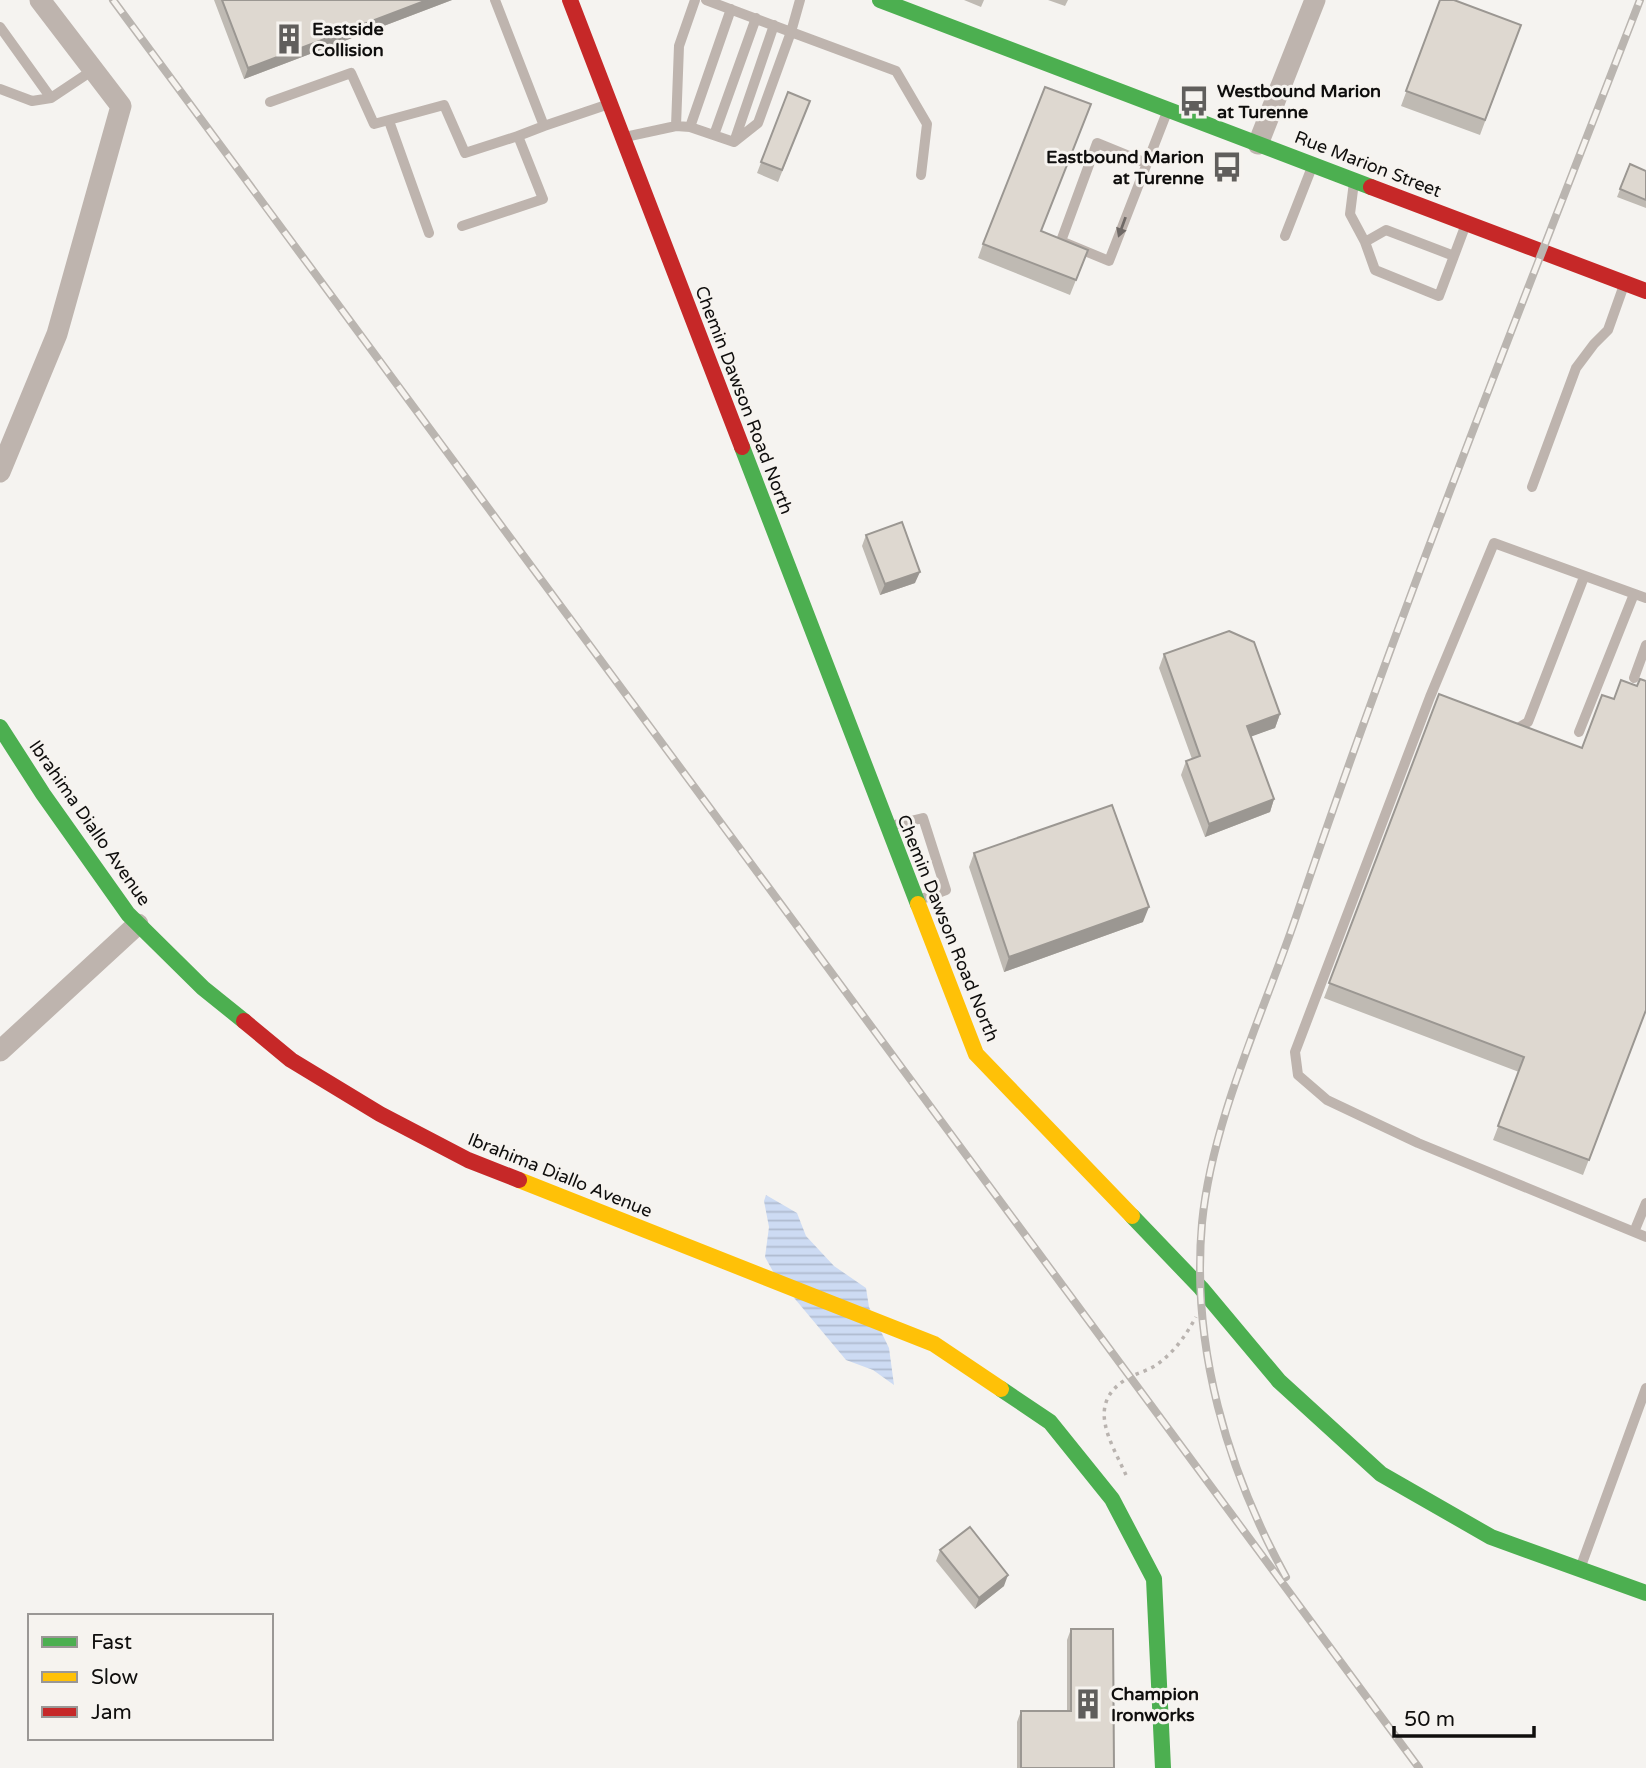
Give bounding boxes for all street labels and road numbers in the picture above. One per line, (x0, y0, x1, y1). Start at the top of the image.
street label: Rue Marion Street (1291, 126, 1445, 202)
street label: Chemin Dawson Road North (690, 283, 798, 517)
street label: Ibrahima Diallo Avenue (24, 736, 156, 910)
street label: Chemin Dawson Road North (892, 811, 1004, 1045)
street label: Ibrahima Diallo Avenue (465, 1128, 655, 1222)

